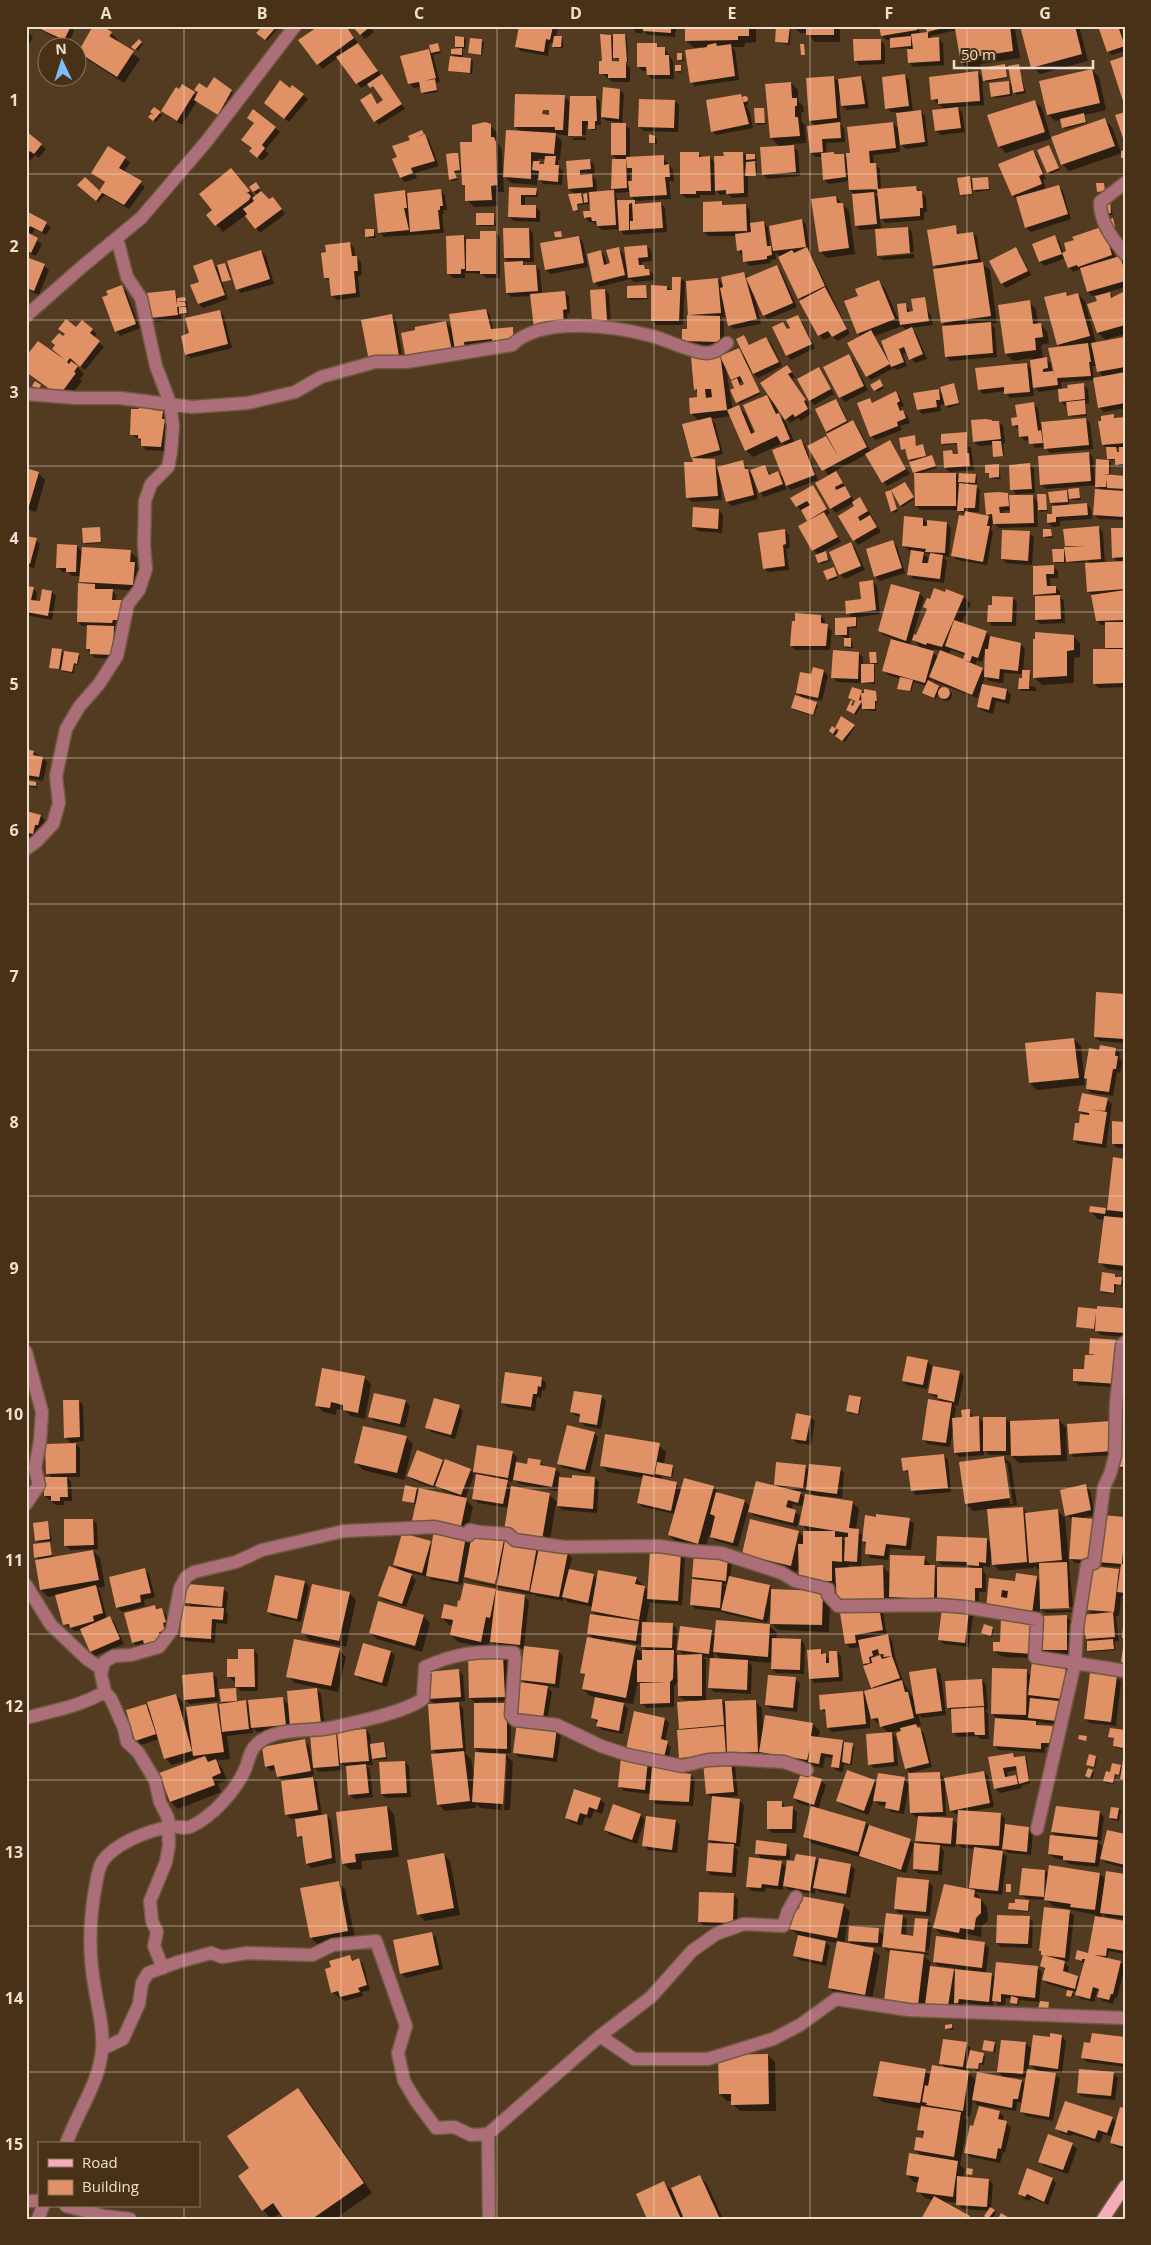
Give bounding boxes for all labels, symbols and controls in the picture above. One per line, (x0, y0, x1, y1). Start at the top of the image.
text: A (100, 2, 112, 24)
text: B (257, 2, 267, 24)
text: C (414, 2, 424, 24)
text: D (570, 2, 582, 24)
text: E (728, 2, 737, 24)
text: F (885, 2, 893, 24)
text: G (1039, 2, 1051, 24)
north arrow (38, 38, 88, 88)
scale bar (954, 38, 1092, 70)
text: N (55, 39, 67, 58)
text: 50 m (961, 44, 996, 64)
text: 1 (9, 89, 19, 111)
text: 2 (9, 235, 19, 257)
text: 3 (9, 381, 19, 403)
text: 4 (9, 527, 19, 549)
text: 5 (9, 673, 19, 695)
text: 6 (9, 819, 19, 841)
text: 7 (9, 965, 19, 987)
text: 8 (9, 1111, 19, 1133)
text: 9 (9, 1257, 19, 1279)
text: 10 (5, 1403, 23, 1425)
text: 11 (5, 1549, 23, 1571)
text: 12 (5, 1695, 23, 1717)
text: 13 (5, 1841, 23, 1863)
text: 14 (5, 1987, 23, 2009)
text: 15 (5, 2133, 23, 2155)
legend (38, 2142, 200, 2208)
text: Road (82, 2152, 118, 2172)
text: Building (82, 2176, 139, 2196)

